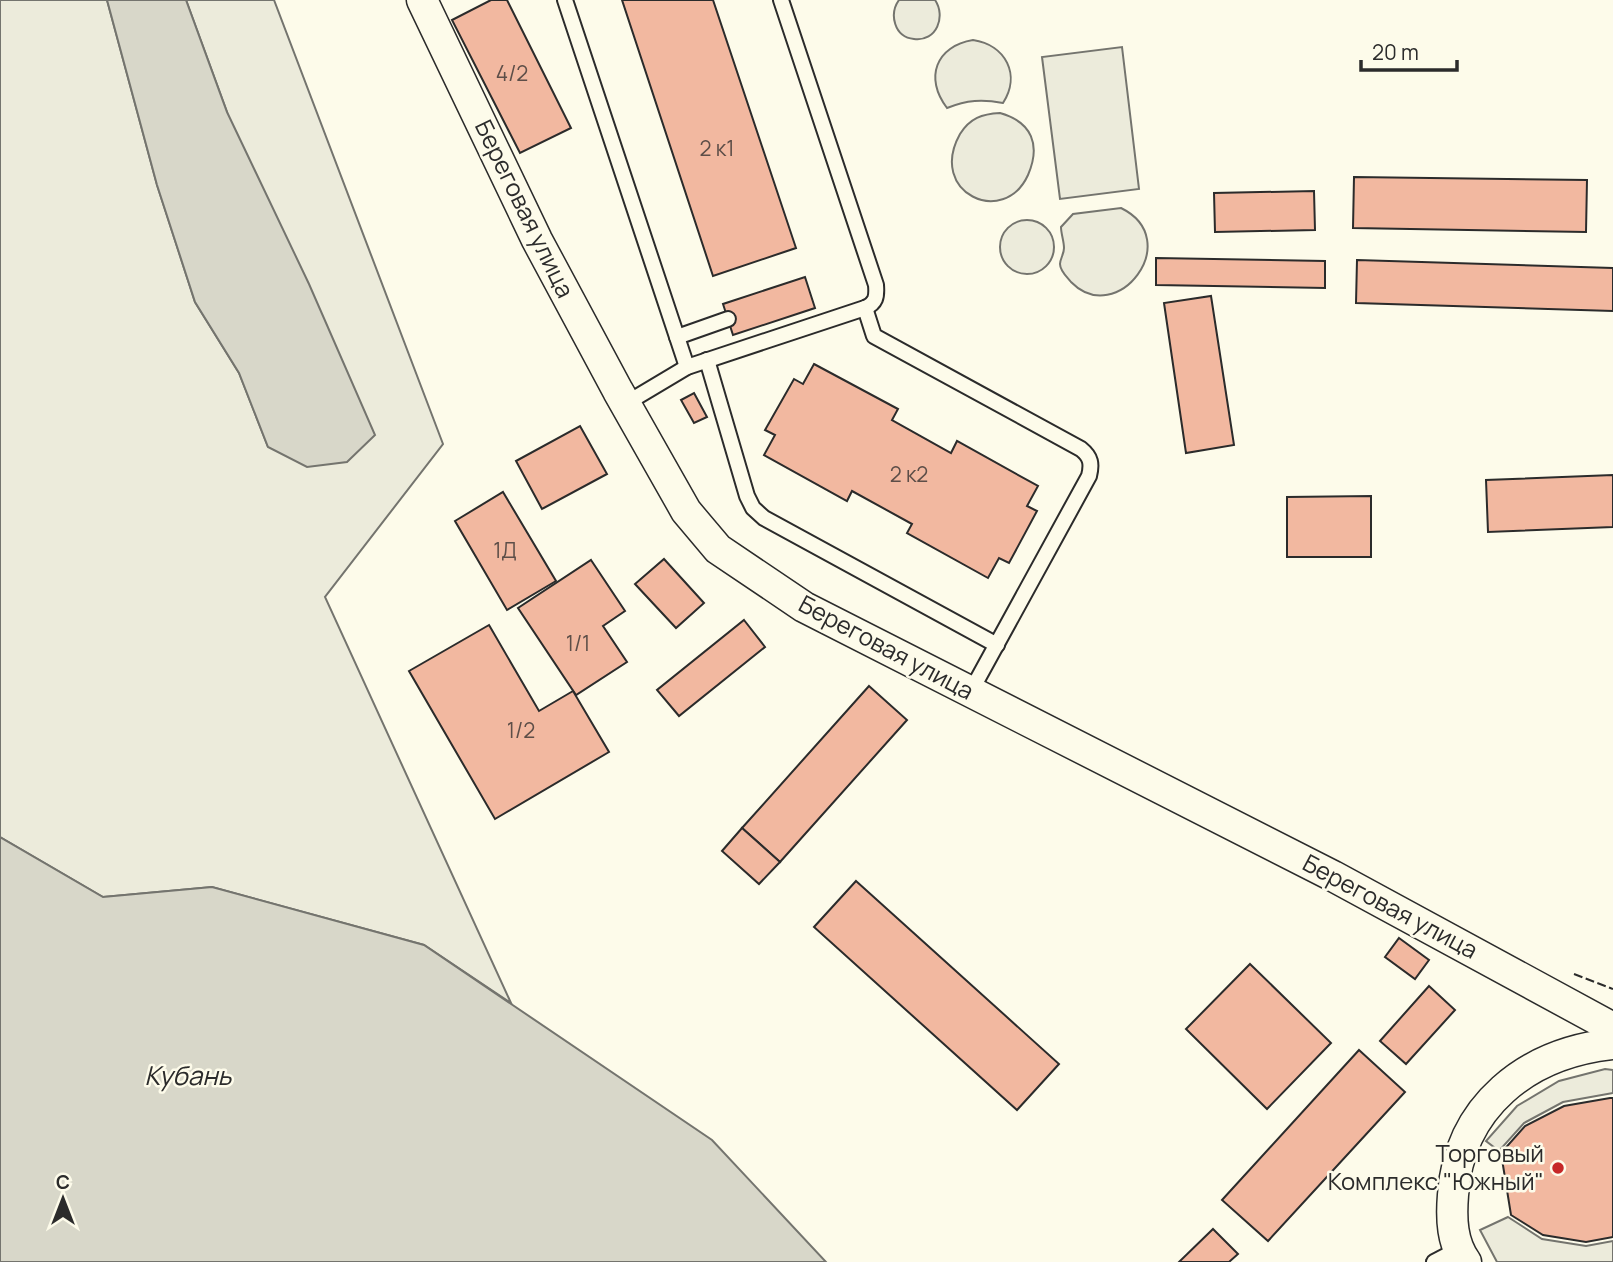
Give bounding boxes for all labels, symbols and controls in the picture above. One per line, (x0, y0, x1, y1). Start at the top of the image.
scale bar (1361, 28, 1457, 72)
text: 20 m (1372, 38, 1419, 66)
house number: 4/2 (496, 59, 528, 87)
street label: Береговая улица (468, 114, 583, 303)
house number: 2 к1 (700, 134, 734, 162)
house number: 2 к2 (890, 460, 928, 488)
house number: 1Д (493, 536, 517, 564)
street label: Береговая улица (793, 587, 980, 707)
house number: 1/1 (566, 629, 590, 657)
house number: 1/2 (507, 716, 535, 744)
street label: Береговая улица (1297, 846, 1484, 966)
water label: Кубань (145, 1057, 233, 1093)
place label: Торговый Комплекс "Южный" (1328, 1136, 1544, 1197)
marker: Торговый Комплекс "Южный" (1550, 1160, 1566, 1176)
north arrow (28, 1164, 98, 1234)
text: С (56, 1169, 70, 1195)

